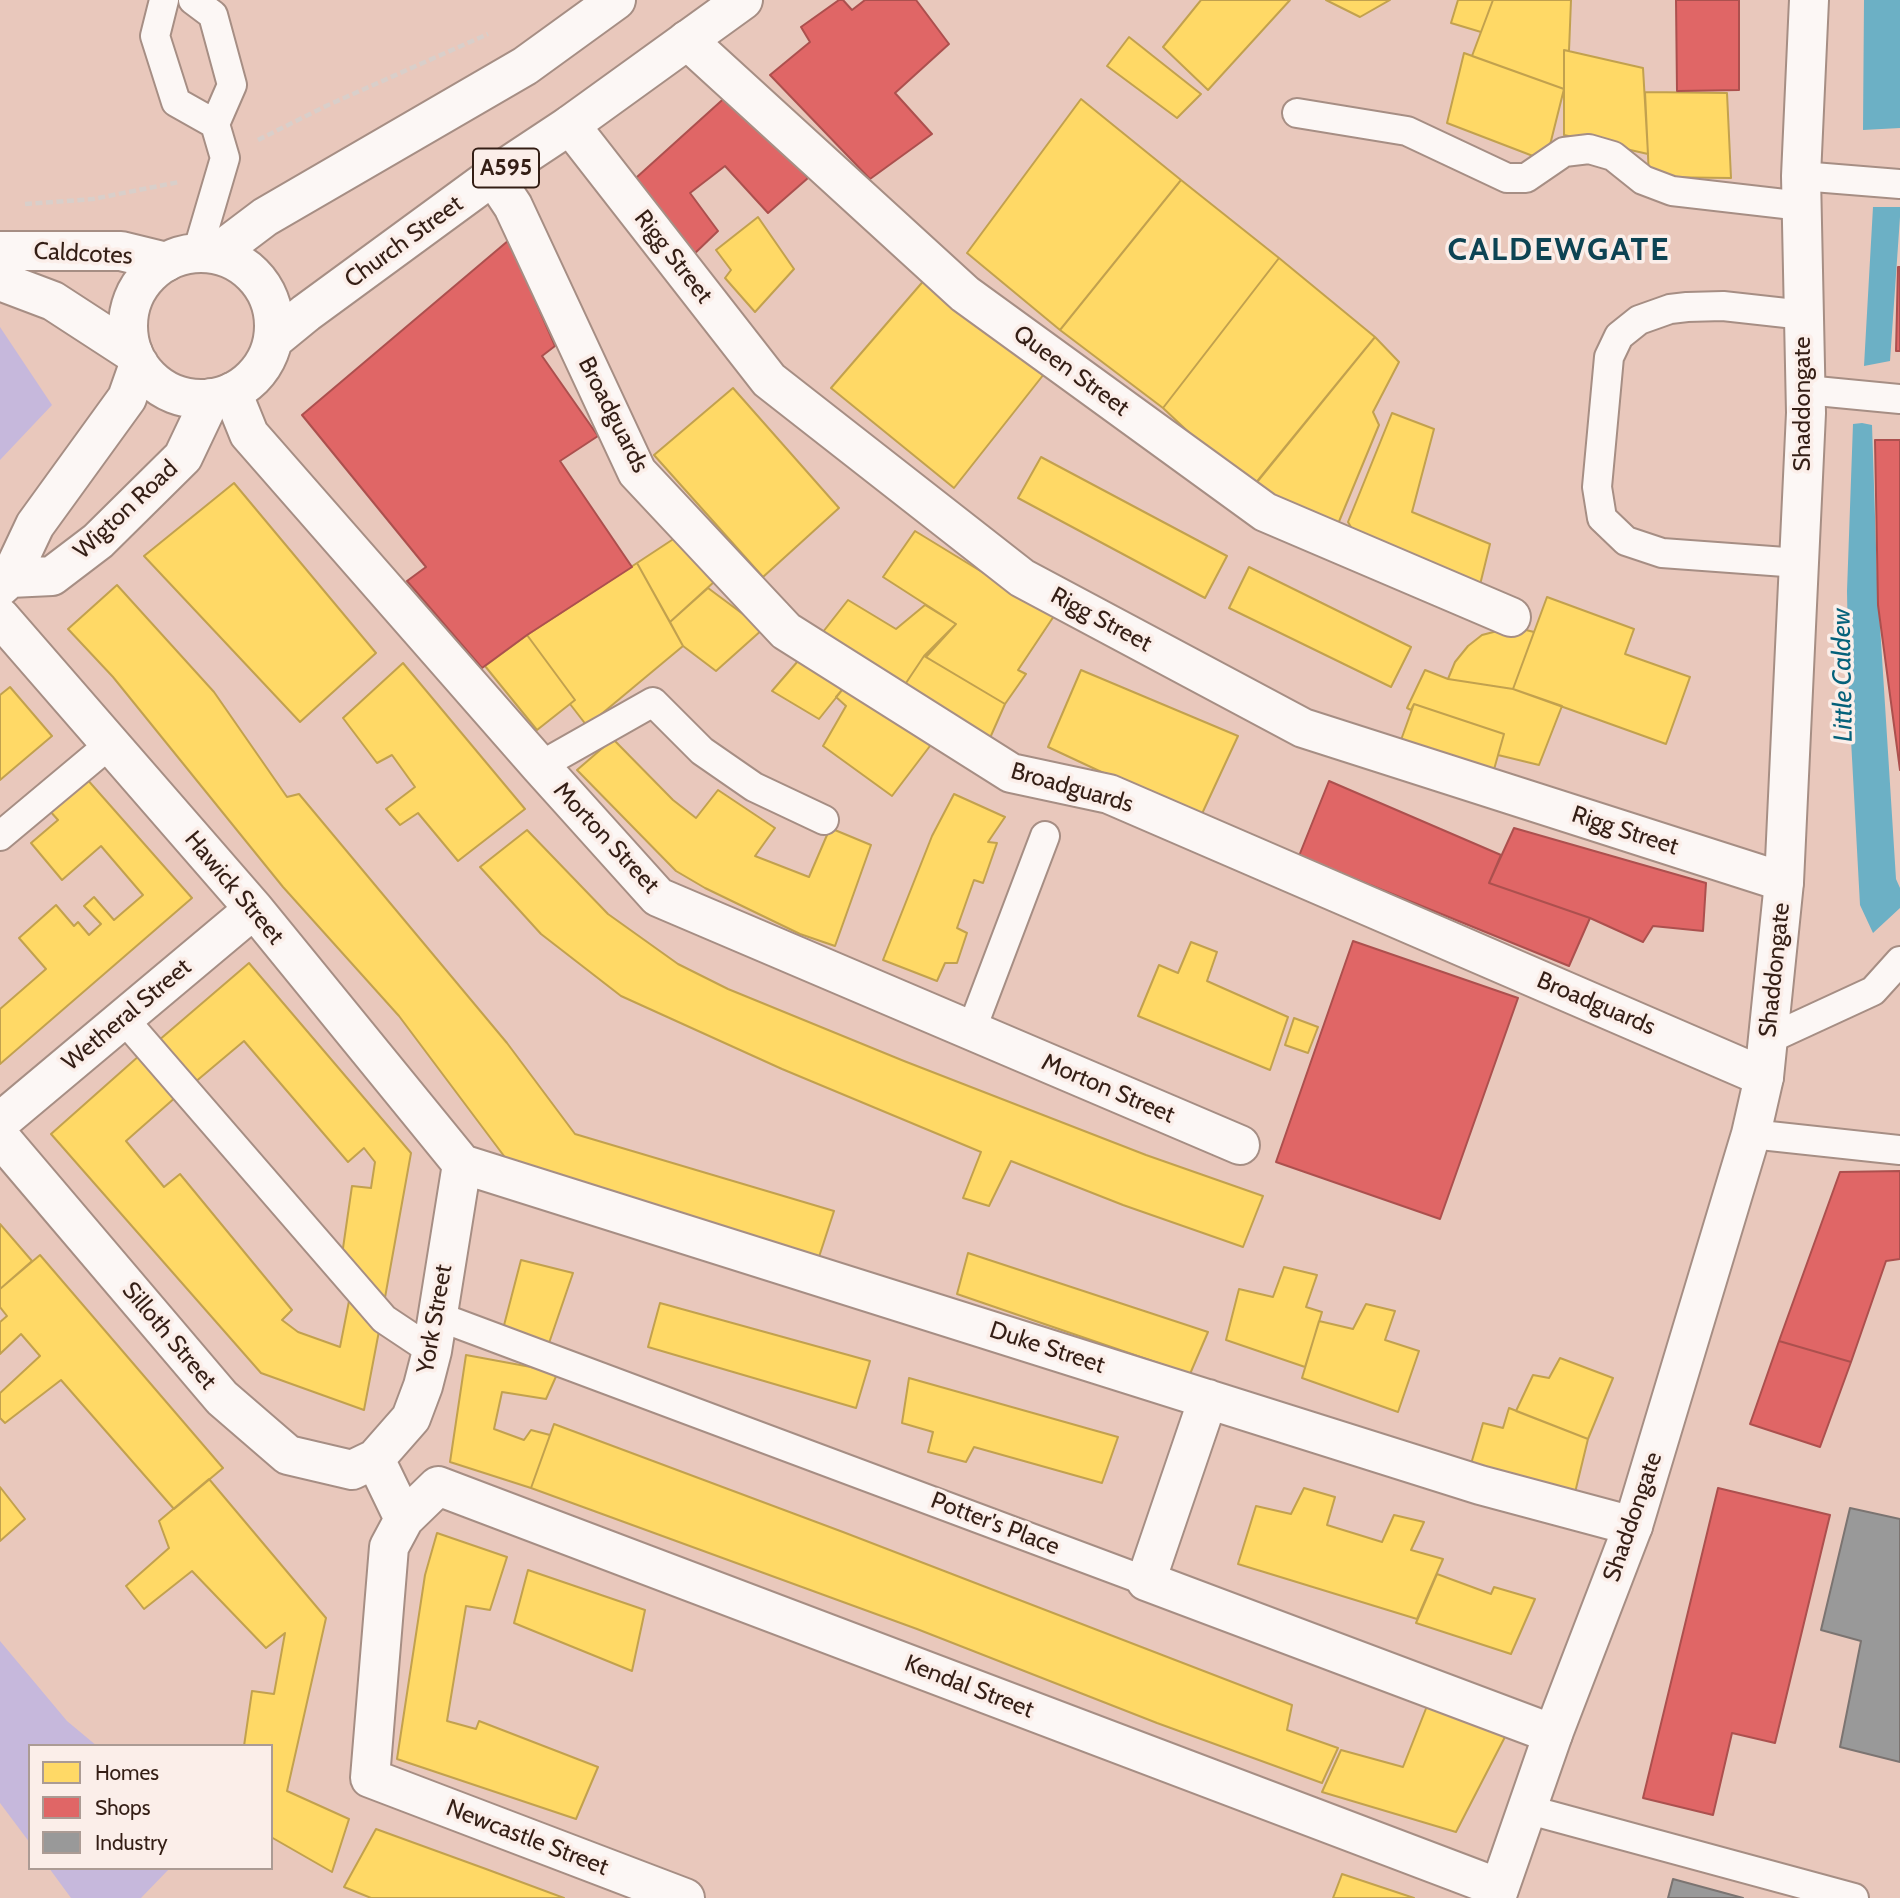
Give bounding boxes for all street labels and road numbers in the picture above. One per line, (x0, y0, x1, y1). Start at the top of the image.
road number: A595 (473, 148, 539, 188)
street label: Church Street (339, 190, 469, 294)
street label: Rigg Street (628, 205, 718, 309)
street label: Caldcotes (33, 237, 133, 271)
street label: Queen Street (1008, 319, 1134, 423)
street label: Shaddongate (1789, 336, 1817, 472)
street label: Broadguards (572, 352, 654, 478)
street label: Wigton Road (68, 455, 184, 565)
street label: Rigg Street (1046, 581, 1156, 659)
street label: Broadguards (1007, 757, 1137, 819)
street label: Morton Street (547, 776, 665, 900)
street label: Rigg Street (1568, 800, 1682, 862)
street label: Hawick Street (178, 825, 290, 951)
street label: Shaddongate (1754, 901, 1796, 1039)
street label: Wetheral Street (57, 953, 197, 1077)
street label: Broadguards (1532, 966, 1660, 1042)
street label: Morton Street (1037, 1048, 1179, 1130)
street label: York Street (411, 1262, 459, 1376)
street label: Silloth Street (116, 1276, 222, 1396)
street label: Duke Street (986, 1316, 1108, 1380)
street label: Shaddongate (1597, 1448, 1669, 1586)
street label: Potter's Place (927, 1486, 1063, 1562)
street label: Kendal Street (900, 1649, 1038, 1725)
street label: Newcastle Street (442, 1794, 612, 1882)

